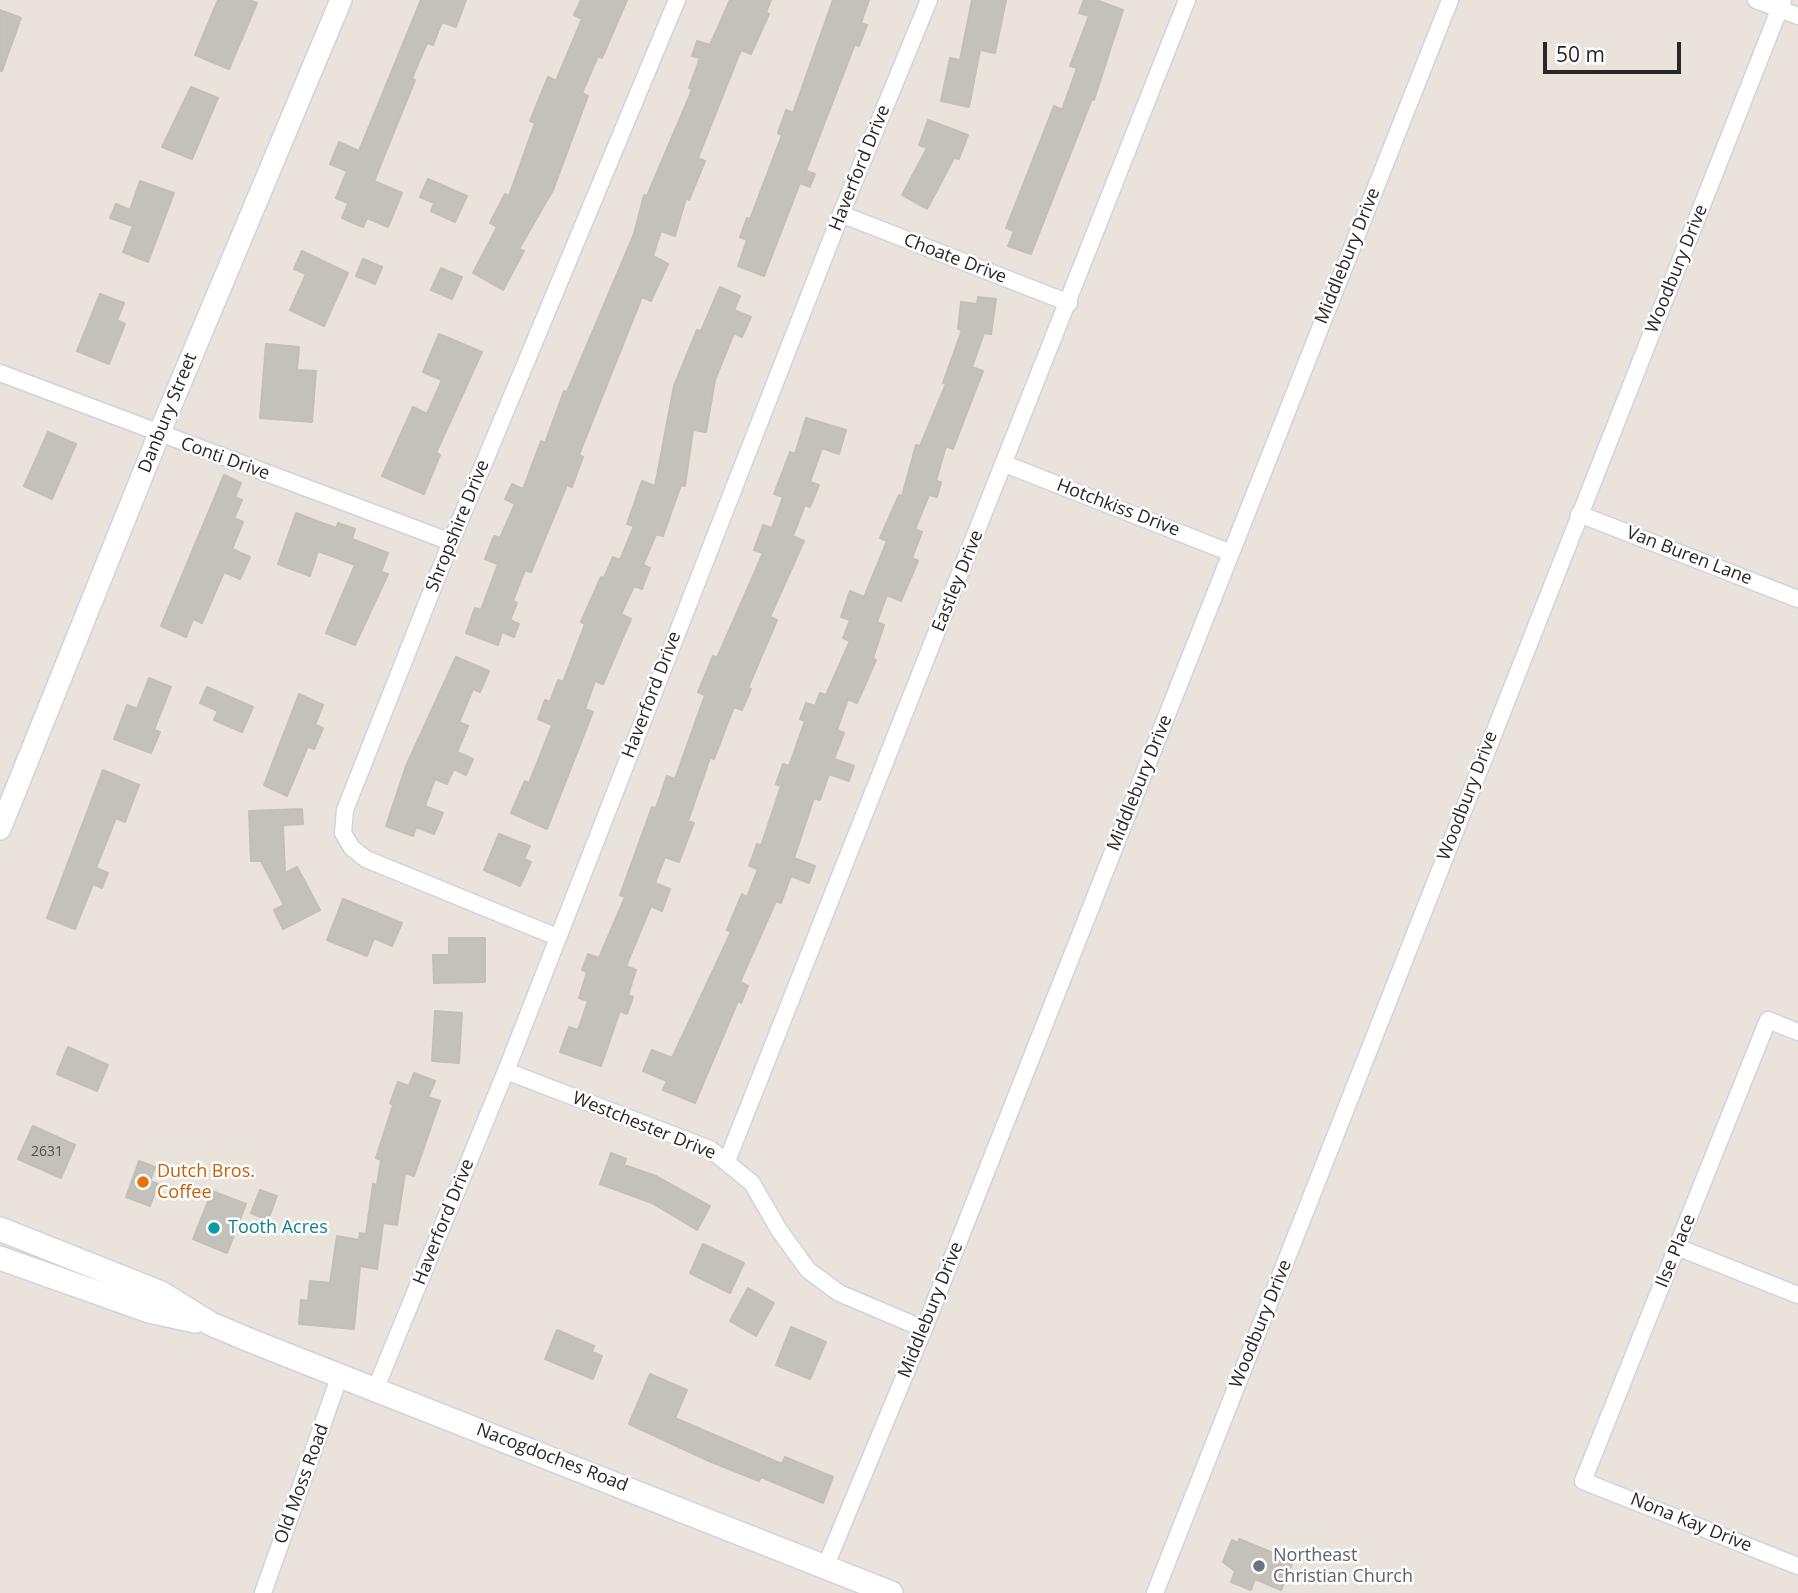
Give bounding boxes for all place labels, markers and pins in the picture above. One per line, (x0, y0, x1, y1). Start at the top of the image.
place label: Dutch Bros. Coffee (157, 1161, 255, 1204)
marker: Dutch Bros. Coffee (135, 1174, 151, 1190)
place label: Tooth Acres (228, 1217, 328, 1239)
marker: Tooth Acres (206, 1220, 222, 1236)
place label: Northeast Christian Church (1273, 1545, 1413, 1588)
marker: Northeast Christian Church (1251, 1558, 1267, 1574)

